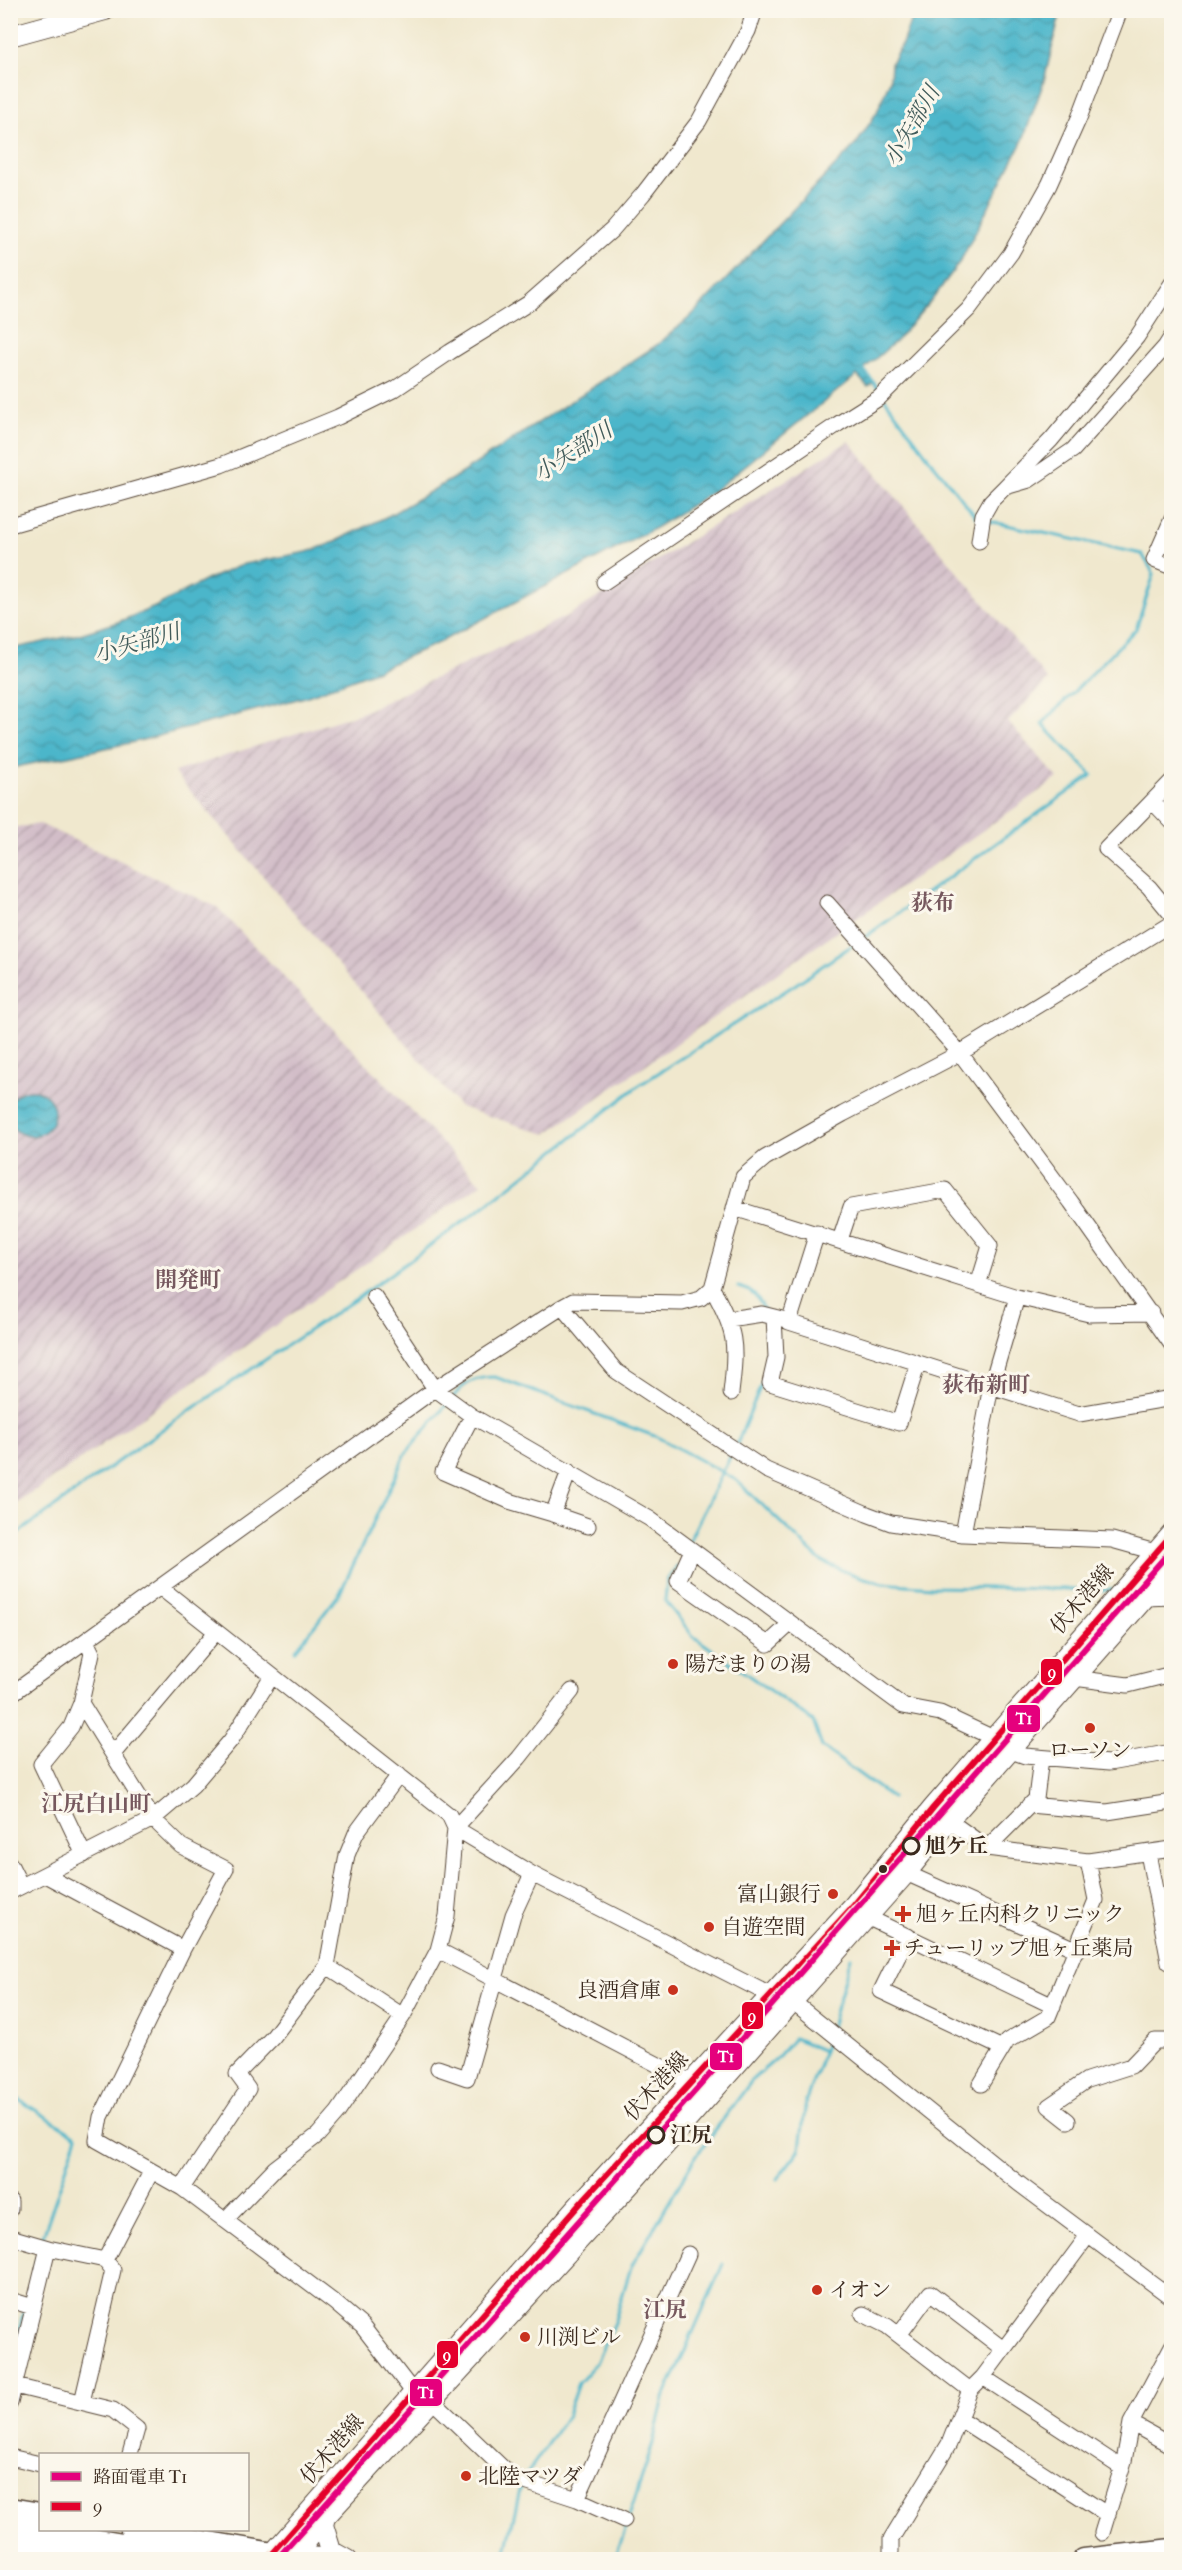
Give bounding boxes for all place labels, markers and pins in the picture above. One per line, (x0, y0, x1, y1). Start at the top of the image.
place label: 陽だまりの湯 (685, 1652, 811, 1676)
marker: 陽だまりの湯 (666, 1657, 680, 1671)
marker: ローソン (1083, 1721, 1097, 1735)
place label: ローソン (1048, 1738, 1132, 1762)
place label: 旭ケ丘 (925, 1834, 988, 1858)
marker: 旭ケ丘 (902, 1837, 920, 1855)
unlabelled marker (877, 1863, 889, 1875)
place label: 富山銀行 (737, 1882, 821, 1906)
marker: 富山銀行 (826, 1887, 840, 1901)
place label: 旭ヶ丘内科クリニック (916, 1902, 1125, 1926)
marker: 旭ヶ丘内科クリニック (894, 1905, 912, 1923)
place label: 自遊空間 (721, 1915, 805, 1939)
marker: 自遊空間 (702, 1920, 716, 1934)
place label: チューリップ旭ヶ丘薬局 (904, 1936, 1134, 1960)
marker: チューリップ旭ヶ丘薬局 (885, 1941, 899, 1955)
place label: 良酒倉庫 (577, 1978, 661, 2002)
marker: 良酒倉庫 (666, 1983, 680, 1997)
place label: 江尻 (670, 2123, 712, 2147)
marker: 江尻 (647, 2126, 665, 2144)
place label: イオン (829, 2278, 891, 2302)
marker: イオン (810, 2283, 824, 2297)
place label: 川渕ビル (537, 2325, 621, 2349)
marker: 川渕ビル (518, 2330, 532, 2344)
place label: 北陸マツダ (478, 2464, 582, 2488)
marker: 北陸マツダ (459, 2469, 473, 2483)

